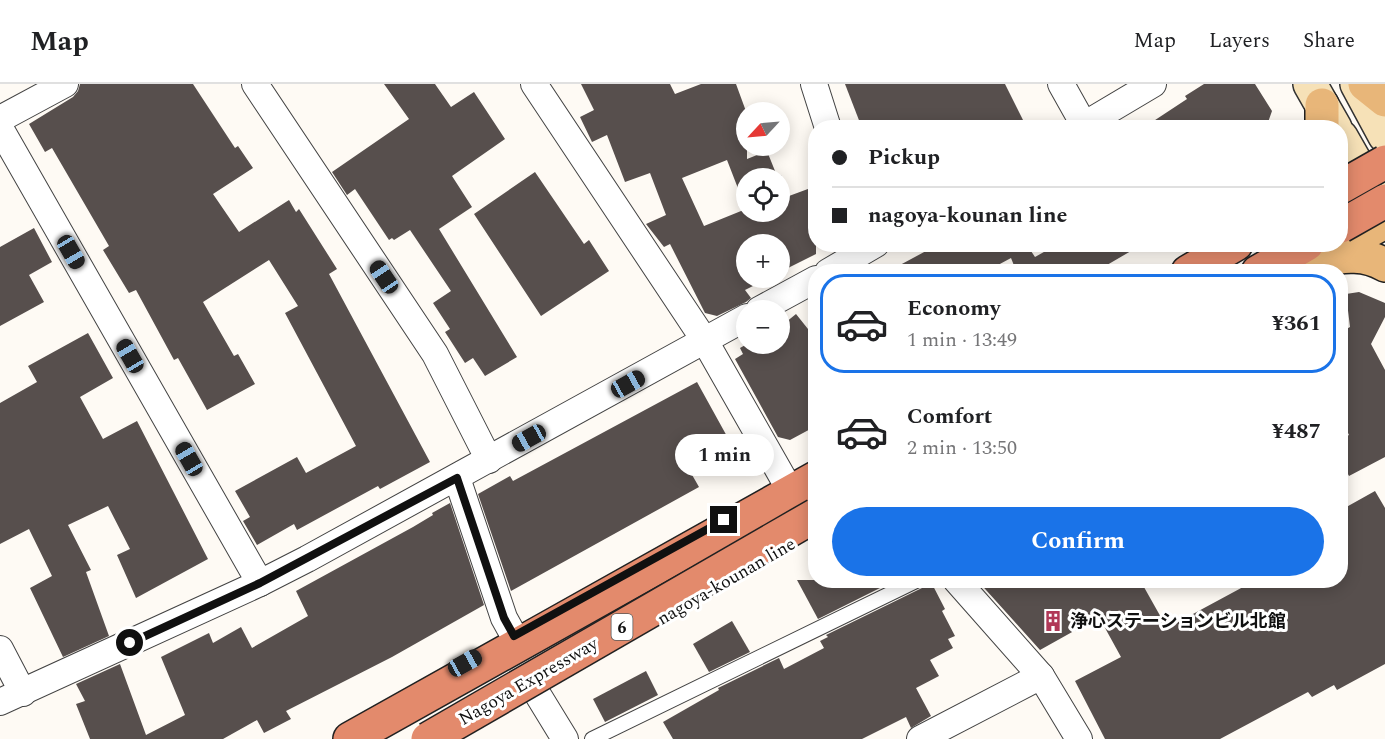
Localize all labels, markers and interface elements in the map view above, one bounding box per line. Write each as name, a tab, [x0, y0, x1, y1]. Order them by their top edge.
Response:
text: Map	[30, 20, 89, 63]
text: Map	[1134, 25, 1176, 57]
text: Layers	[1209, 25, 1270, 57]
text: Share	[1303, 25, 1355, 57]
north arrow	[736, 102, 790, 156]
map controls	[736, 102, 790, 354]
text: Pickup	[868, 141, 940, 174]
button: locate	[736, 168, 790, 222]
text: nagoya-kounan line	[868, 199, 1067, 232]
car	[54, 232, 88, 272]
button: +	[736, 234, 790, 288]
car	[366, 257, 402, 297]
text: Economy	[907, 292, 1000, 325]
icon: car	[835, 297, 889, 351]
button: −	[736, 300, 790, 354]
text: ¥361	[1272, 307, 1321, 340]
text: 1 min · 13:49	[907, 325, 1017, 355]
car	[113, 336, 147, 376]
car	[608, 367, 648, 401]
text: Comfort	[907, 400, 992, 433]
icon: car	[835, 405, 889, 459]
text: ¥487	[1272, 415, 1321, 448]
car	[509, 421, 549, 455]
callout: 1 min	[674, 433, 774, 475]
text: 2 min · 13:50	[907, 433, 1017, 463]
car	[172, 439, 206, 479]
text: 1 min	[698, 440, 751, 470]
route end	[710, 506, 737, 533]
button: Confirm	[832, 507, 1324, 576]
street label: nagoya-kounan line	[652, 531, 801, 632]
place label: 浄心ステーションビル北館	[1070, 608, 1286, 635]
building icon: 浄心ステーションビル北館	[1041, 609, 1065, 633]
road number: 6	[612, 614, 632, 640]
route start	[116, 629, 143, 656]
street label: Nagoya Expressway	[453, 630, 604, 732]
car	[445, 646, 485, 680]

